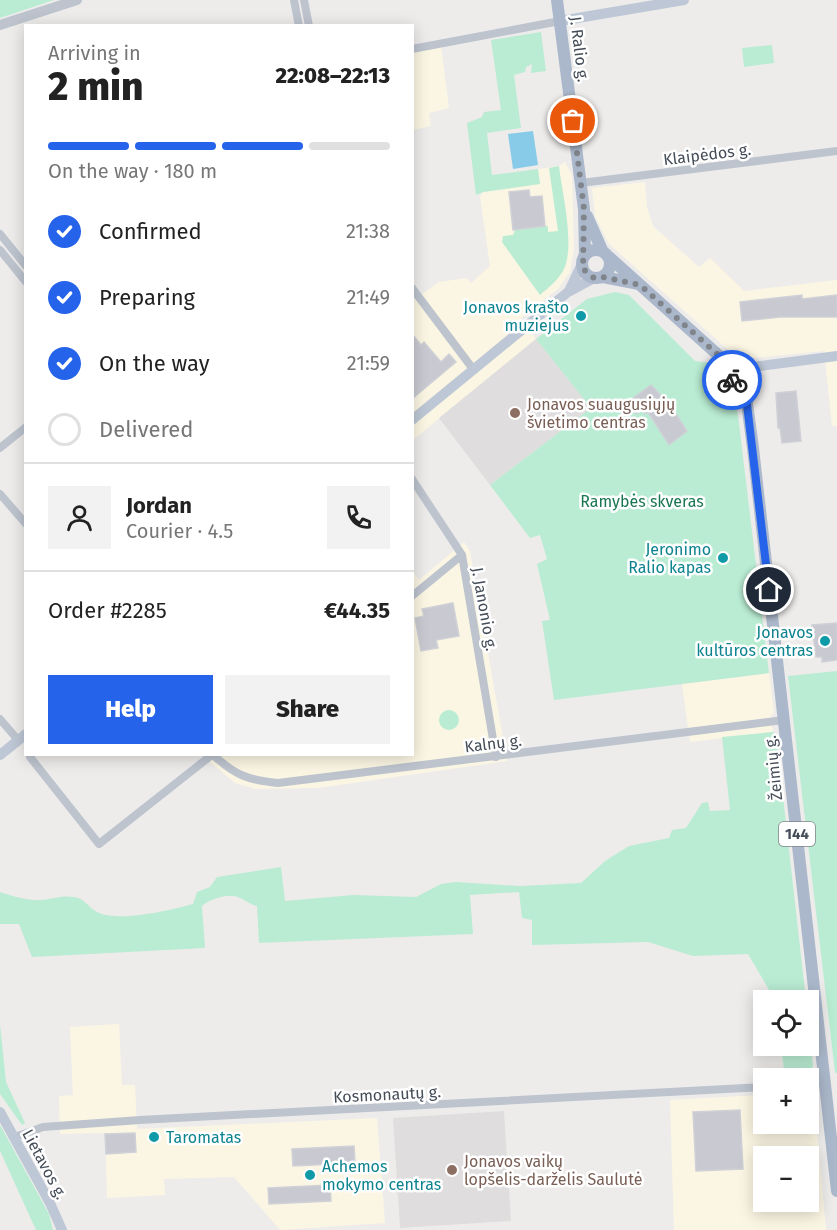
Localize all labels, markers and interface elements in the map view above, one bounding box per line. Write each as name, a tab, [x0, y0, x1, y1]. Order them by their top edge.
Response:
street label: J. Ralio g.	[566, 15, 593, 83]
text: Arriving in	[48, 41, 141, 65]
text: 22:08–22:13	[276, 62, 390, 89]
text: 2 min	[48, 64, 144, 110]
pin	[547, 95, 598, 146]
icon: bag	[556, 104, 589, 137]
street label: Klaipėdos g.	[662, 140, 752, 169]
text: On the way · 180 m	[48, 159, 217, 183]
icon: check	[48, 215, 81, 248]
text: Confirmed	[99, 218, 202, 245]
text: 21:38	[346, 219, 390, 243]
icon: check	[48, 281, 81, 314]
text: Preparing	[99, 284, 195, 311]
text: 21:49	[347, 285, 390, 309]
place label: Jonavos krašto muziejus	[463, 298, 569, 335]
marker: Jonavos krašto muziejus	[574, 309, 588, 323]
icon: check	[48, 347, 81, 380]
text: On the way	[99, 350, 210, 377]
courier	[702, 350, 762, 410]
text: 21:59	[347, 351, 390, 375]
icon: bike	[716, 364, 749, 397]
place label: Jonavos suaugusiųjų švietimo centras	[527, 395, 675, 432]
marker: Jonavos suaugusiųjų švietimo centras	[508, 406, 522, 420]
text: Delivered	[99, 416, 194, 443]
button: person	[48, 486, 111, 549]
button: phone	[327, 486, 390, 549]
text: Jordan	[126, 492, 192, 519]
park label: Ramybės skveras	[580, 492, 704, 511]
text: Courier · 4.5	[126, 519, 233, 543]
place label: Jeronimo Ralio kapas	[628, 540, 711, 577]
marker: Jeronimo Ralio kapas	[716, 551, 730, 565]
pin	[743, 564, 794, 615]
street label: J. Janonio g.	[468, 566, 501, 653]
icon: home	[752, 573, 785, 606]
text: Order #2285	[48, 597, 167, 624]
text: €44.35	[324, 597, 390, 624]
place label: Jonavos kultūros centras	[696, 623, 813, 660]
marker: Jonavos kultūros centras	[818, 634, 832, 648]
button: Help	[48, 675, 213, 744]
button: Share	[225, 675, 390, 744]
street label: Kalnų g.	[463, 731, 523, 756]
street label: Žeimių g.	[760, 734, 786, 801]
road number: 144	[779, 822, 815, 846]
map controls	[753, 990, 819, 1212]
button: locate	[753, 990, 819, 1056]
button: +	[753, 1068, 819, 1134]
street label: Kosmonautų g.	[333, 1082, 442, 1107]
street label: Lietavos g.	[18, 1126, 71, 1203]
place label: Taromatas	[166, 1128, 241, 1147]
marker: Taromatas	[147, 1130, 161, 1144]
button: −	[753, 1146, 819, 1212]
place label: Jonavos vaikų lopšelis-darželis Saulutė	[464, 1152, 642, 1189]
place label: Achemos mokymo centras	[322, 1157, 441, 1194]
marker: Jonavos vaikų lopšelis-darželis Saulutė	[445, 1163, 459, 1177]
marker: Achemos mokymo centras	[303, 1168, 317, 1182]

